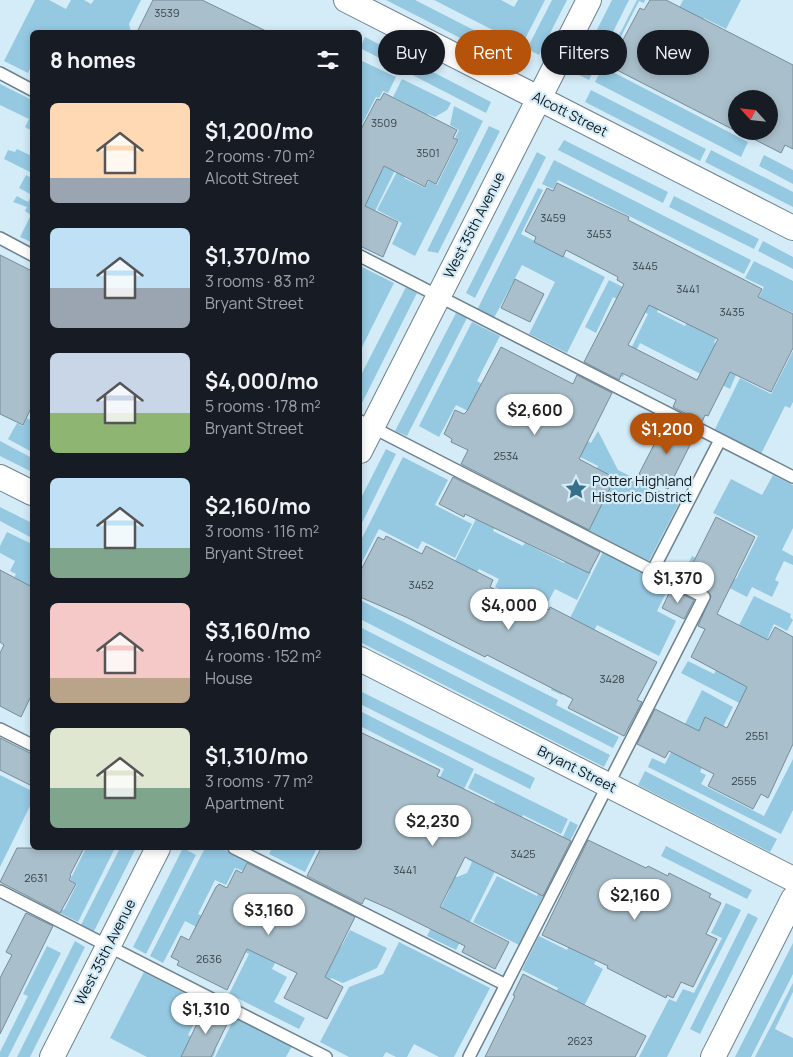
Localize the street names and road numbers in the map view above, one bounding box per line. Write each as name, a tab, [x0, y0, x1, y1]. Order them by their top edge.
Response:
street label: Alcott Street	[529, 86, 612, 141]
street label: West 35th Avenue	[439, 168, 509, 281]
street label: Bryant Street	[534, 741, 620, 797]
street label: West 35th Avenue	[70, 895, 140, 1008]

